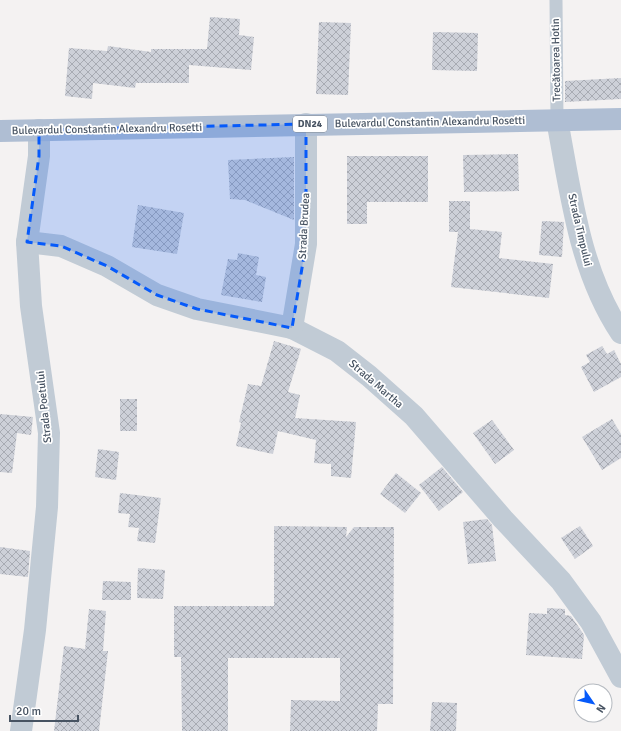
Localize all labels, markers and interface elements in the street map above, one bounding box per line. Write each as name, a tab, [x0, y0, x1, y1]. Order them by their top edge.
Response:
street label: Trecătoarea Hotin	[549, 18, 563, 102]
street label: Bulevardul Constantin Alexandru Rosetti	[335, 114, 525, 130]
road number: DN24	[293, 116, 327, 132]
street label: Bulevardul Constantin Alexandru Rosetti	[12, 121, 202, 137]
street label: Strada Brudea	[296, 192, 312, 260]
street label: Strada Timpului	[565, 192, 595, 268]
street label: Strada Martha	[346, 357, 406, 411]
street label: Strada Poetului	[34, 370, 54, 444]
north arrow	[573, 683, 613, 723]
scale bar	[10, 697, 78, 723]
text: N	[593, 702, 608, 715]
text: 20 m	[16, 704, 41, 719]

